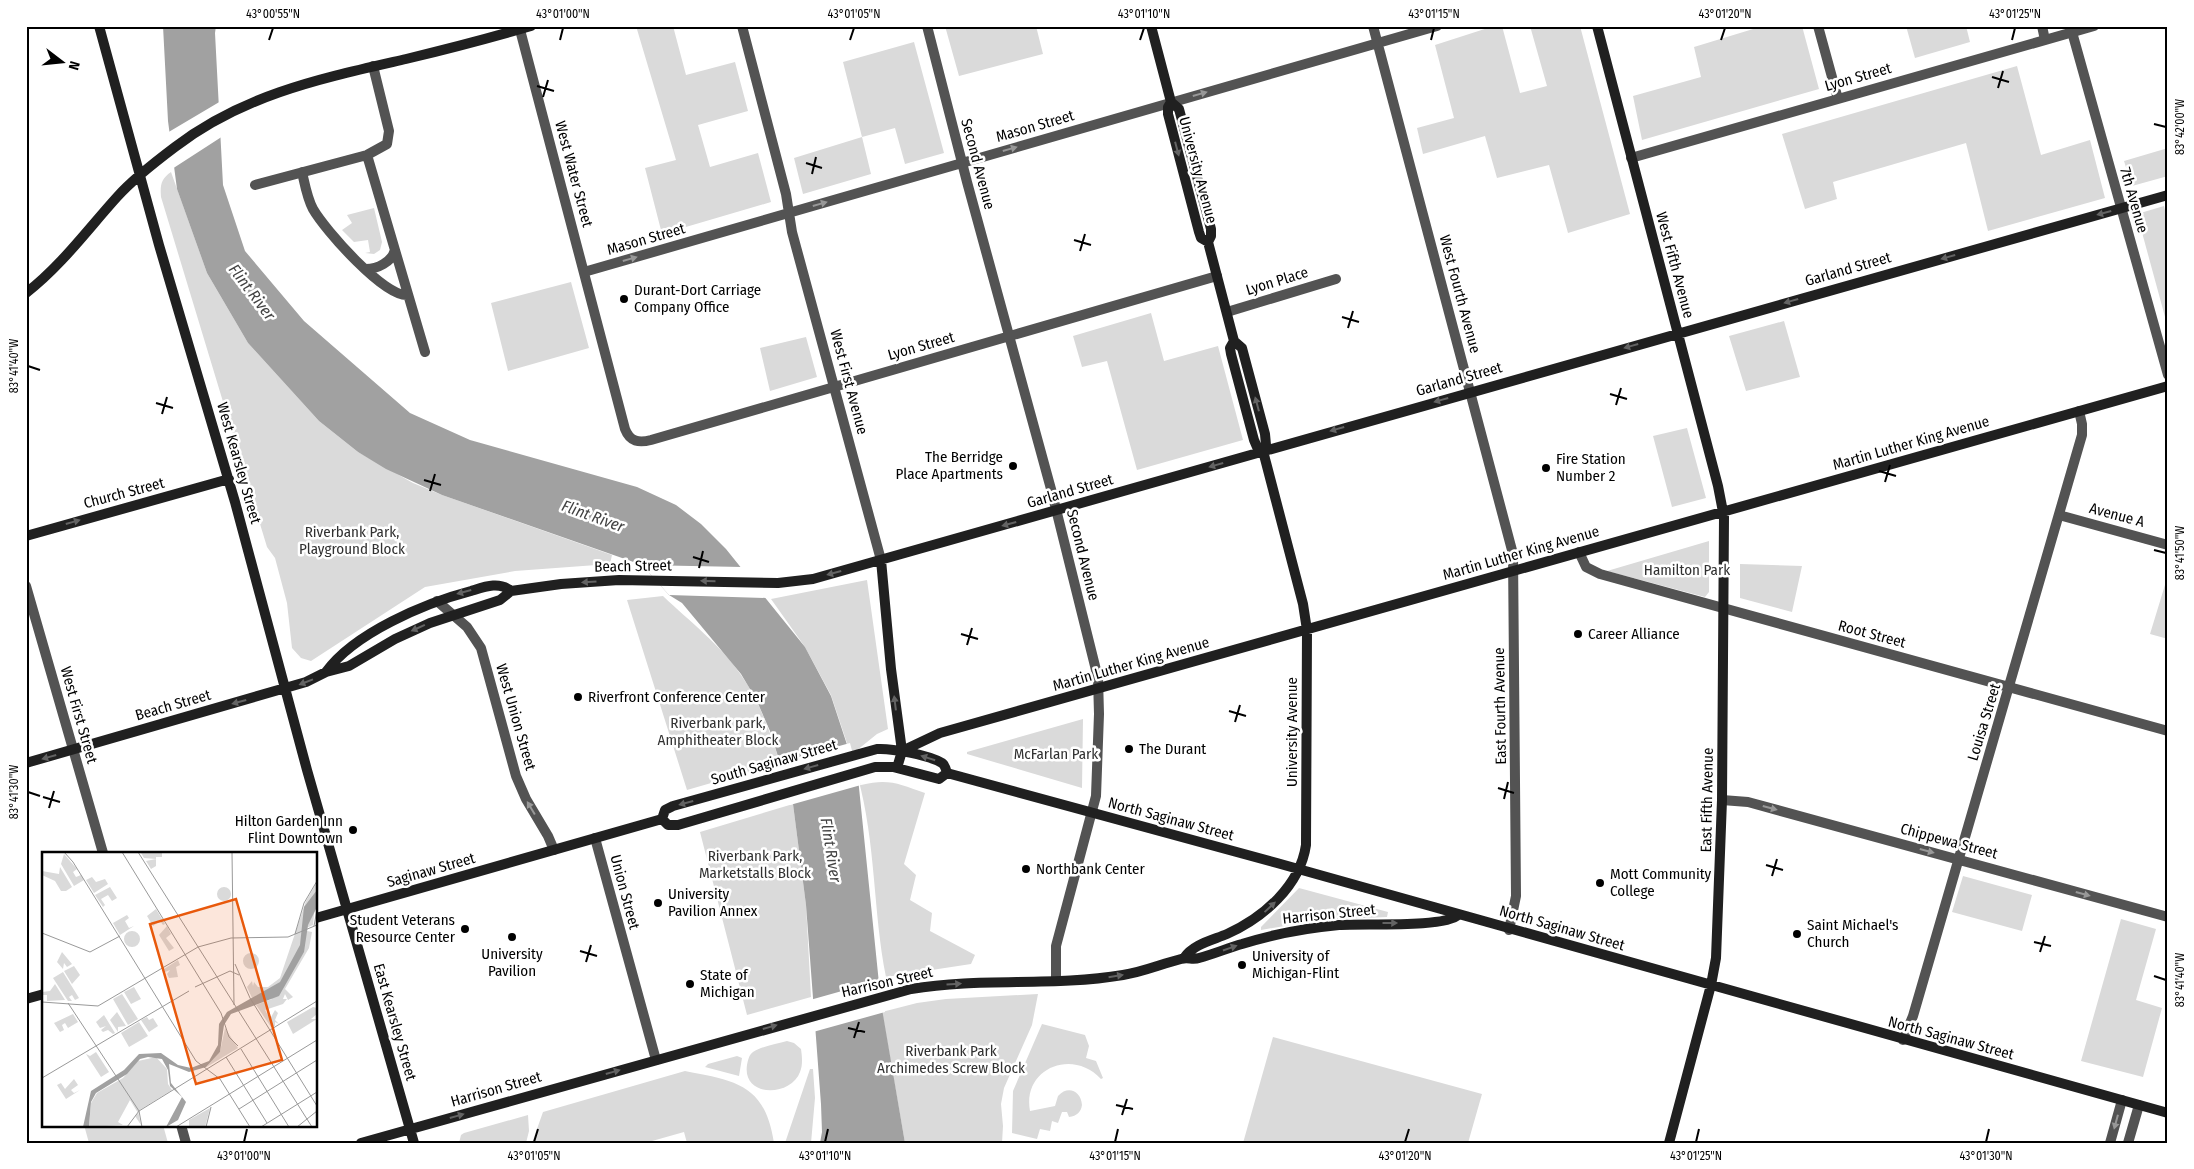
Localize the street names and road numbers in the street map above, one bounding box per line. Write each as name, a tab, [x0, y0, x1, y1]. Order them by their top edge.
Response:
street label: Lyon Street	[1823, 59, 1893, 95]
street label: Mason Street	[994, 106, 1076, 146]
street label: University Avenue	[1175, 115, 1221, 225]
street label: Second Avenue	[957, 117, 999, 211]
street label: West Water Street	[551, 119, 597, 229]
street label: 7th Avenue	[2116, 165, 2152, 235]
street label: West Fifth Avenue	[1652, 210, 1698, 320]
street label: Mason Street	[605, 219, 687, 259]
street label: West Fourth Avenue	[1436, 233, 1484, 355]
street label: Garland Street	[1803, 248, 1893, 290]
street label: Lyon Place	[1244, 263, 1310, 299]
street label: West First Avenue	[826, 327, 872, 437]
street label: Lyon Street	[886, 328, 956, 364]
street label: Garland Street	[1414, 358, 1504, 400]
street label: West Kearsley Street	[213, 400, 265, 526]
street label: Martin Luther King Avenue	[1831, 412, 1991, 474]
street label: Garland Street	[1025, 470, 1115, 512]
street label: Church Street	[82, 474, 166, 512]
street label: Avenue A	[2087, 499, 2147, 531]
street label: Second Avenue	[1063, 507, 1103, 603]
street label: Martin Luther King Avenue	[1441, 522, 1601, 584]
street label: Beach Street	[594, 556, 672, 576]
street label: Root Street	[1836, 616, 1908, 652]
street label: Martin Luther King Avenue	[1051, 633, 1211, 695]
street label: East Fourth Avenue	[1490, 647, 1510, 765]
street label: West Union Street	[492, 662, 540, 772]
street label: West First Street	[57, 664, 101, 766]
street label: University Avenue	[1283, 677, 1301, 787]
street label: Louisa Street	[1964, 681, 2004, 763]
street label: Beach Street	[133, 686, 213, 724]
street label: South Saginaw Street	[709, 735, 839, 789]
street label: East Fifth Avenue	[1697, 747, 1717, 853]
street label: North Saginaw Street	[1106, 794, 1236, 844]
street label: Chippewa Street	[1898, 819, 2000, 863]
street label: Saginaw Street	[385, 849, 477, 891]
street label: Union Street	[606, 853, 644, 931]
street label: Harrison Street	[1282, 900, 1376, 928]
street label: North Saginaw Street	[1497, 902, 1627, 955]
street label: East Kearsley Street	[370, 961, 420, 1083]
street label: Harrison Street	[840, 963, 935, 1001]
street label: North Saginaw Street	[1886, 1013, 2016, 1063]
street label: Harrison Street	[449, 1067, 543, 1111]

